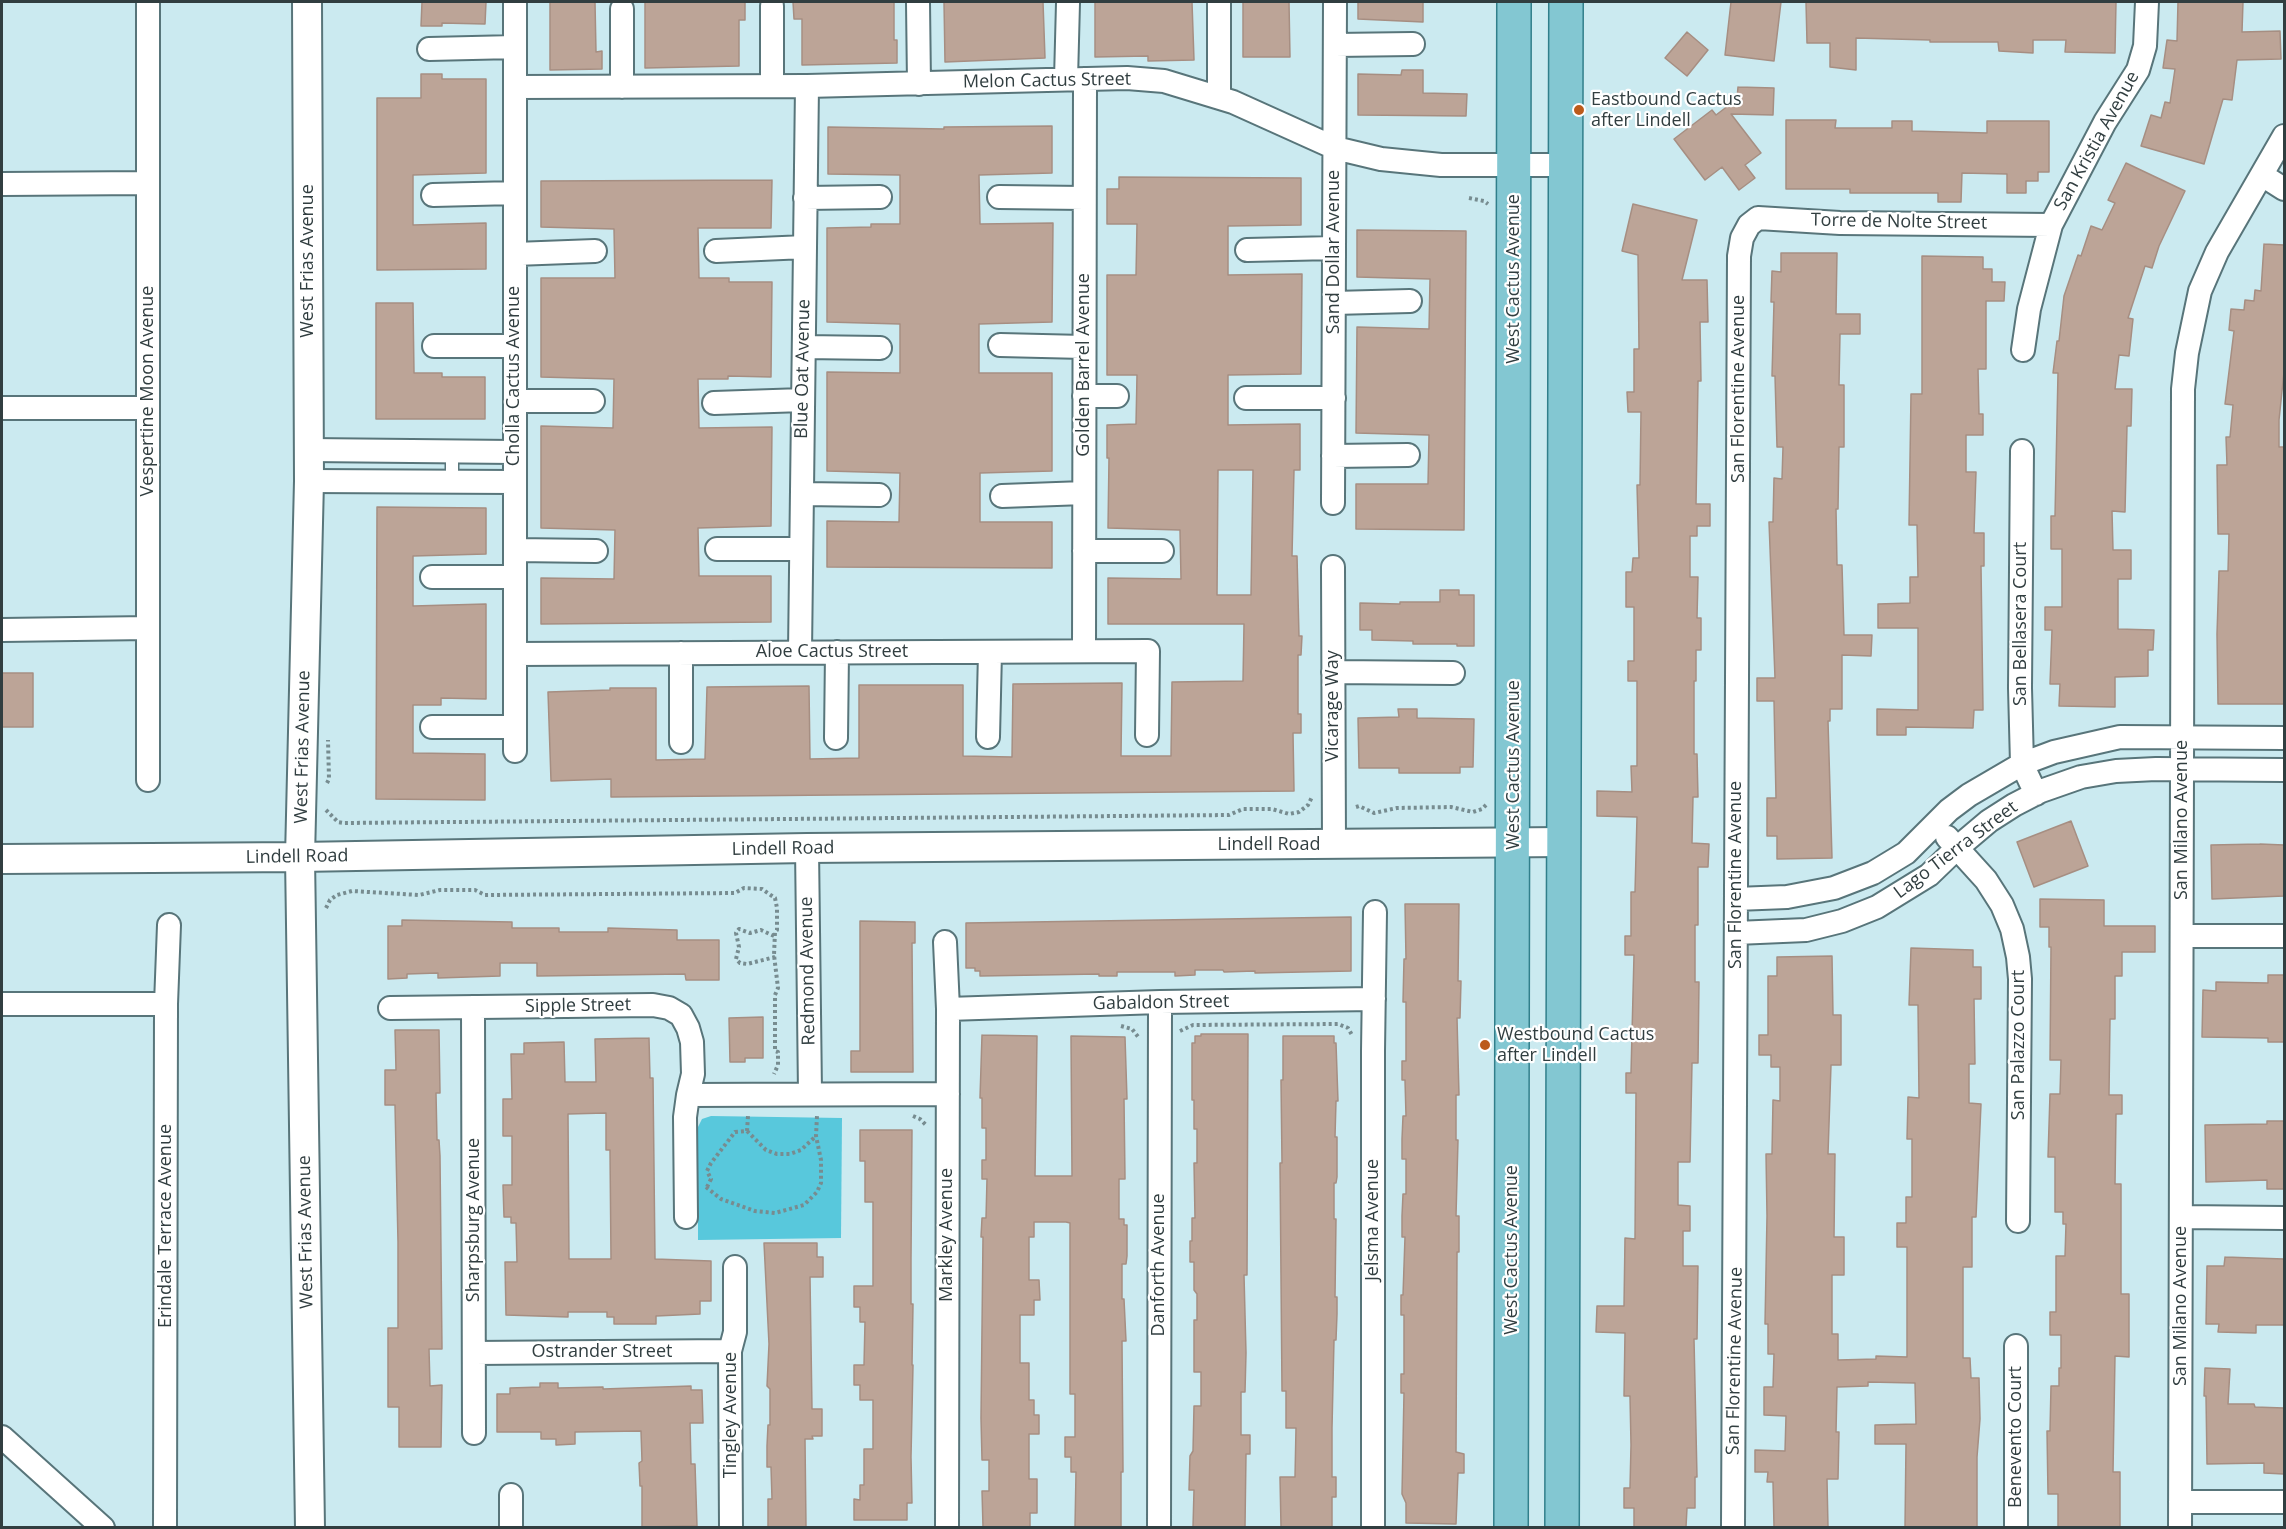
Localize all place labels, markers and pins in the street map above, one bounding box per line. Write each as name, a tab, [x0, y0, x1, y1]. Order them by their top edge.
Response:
place label: Eastbound Cactus after Lindell	[1591, 89, 1742, 132]
marker: Eastbound Cactus after Lindell	[1572, 103, 1586, 117]
place label: Westbound Cactus after Lindell	[1497, 1024, 1654, 1066]
marker: Westbound Cactus after Lindell	[1478, 1038, 1492, 1052]

